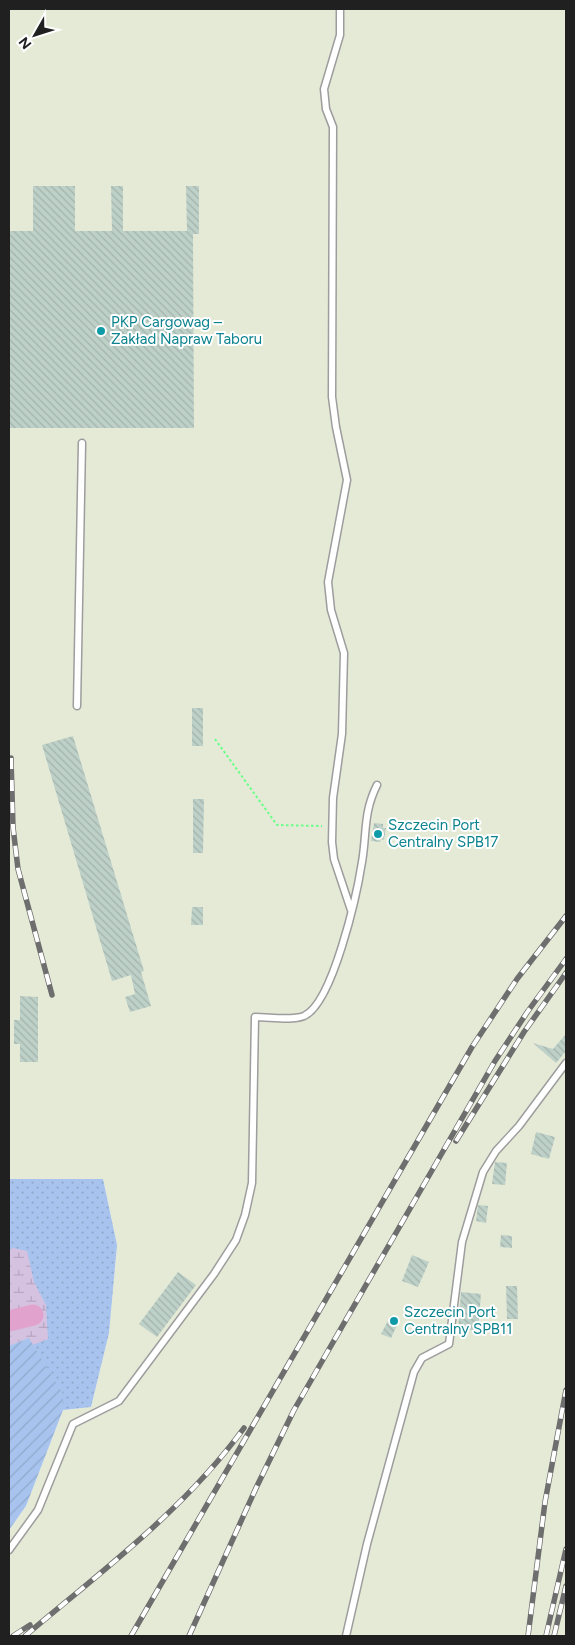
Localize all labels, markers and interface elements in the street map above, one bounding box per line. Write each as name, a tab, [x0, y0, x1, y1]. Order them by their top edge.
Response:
north arrow	[10, 10, 60, 60]
text: N	[15, 33, 35, 52]
place label: PKP Cargowag – Zakład Napraw Taboru	[111, 313, 262, 348]
marker: PKP Cargowag – Zakład Napraw Taboru	[95, 325, 107, 337]
place label: Szczecin Port Centralny SPB17	[388, 816, 498, 851]
marker: Szczecin Port Centralny SPB17	[372, 828, 384, 840]
place label: Szczecin Port Centralny SPB11	[404, 1303, 512, 1338]
marker: Szczecin Port Centralny SPB11	[388, 1315, 400, 1327]

